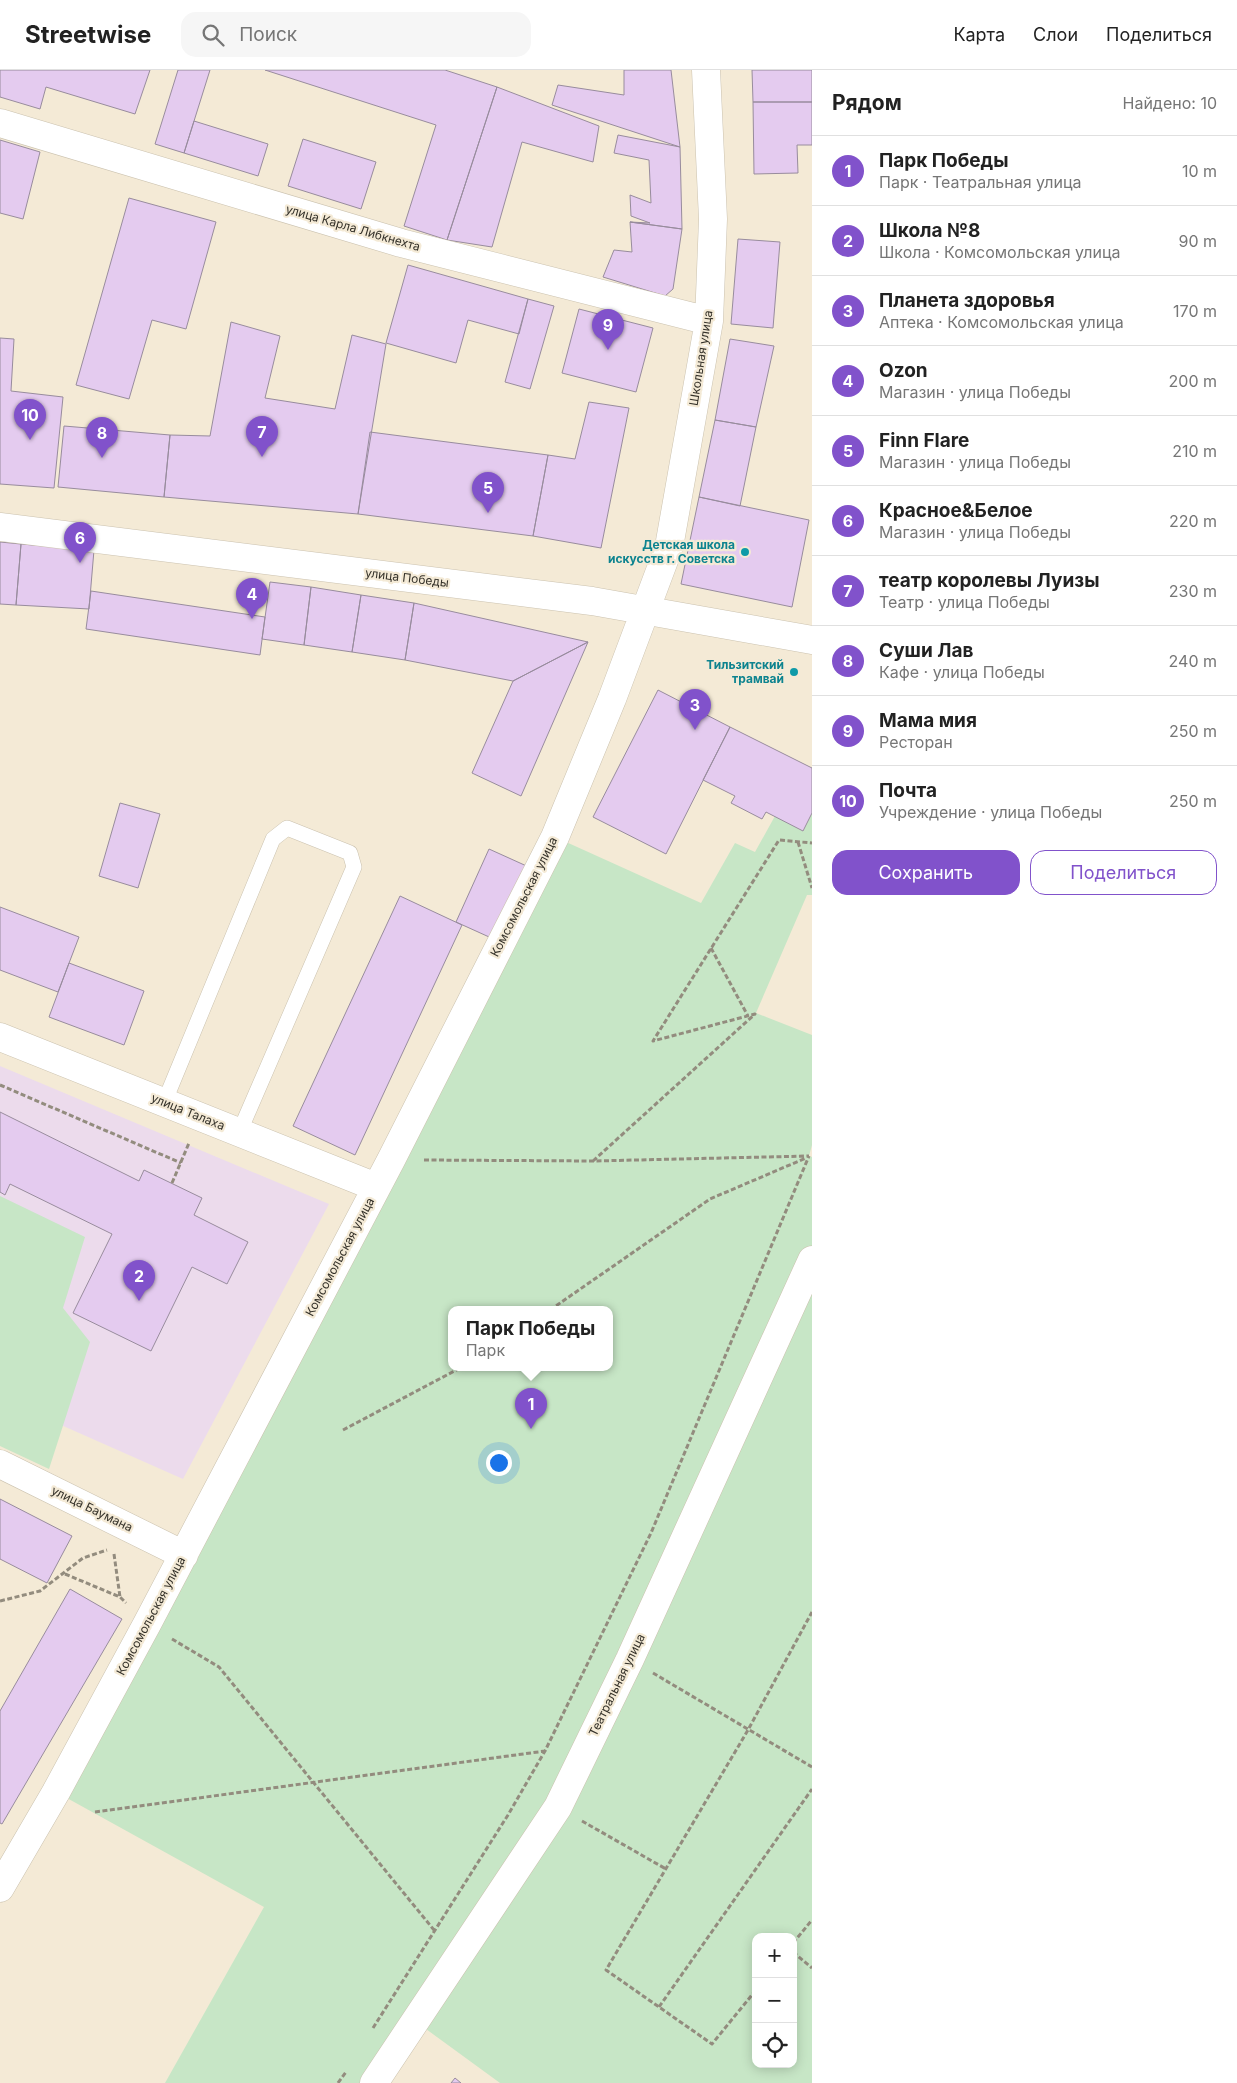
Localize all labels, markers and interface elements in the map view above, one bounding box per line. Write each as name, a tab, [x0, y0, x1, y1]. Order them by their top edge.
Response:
search box	[181, 12, 531, 57]
text: Streetwise	[25, 20, 151, 49]
icon: search	[199, 21, 227, 49]
text: Поиск	[239, 23, 297, 46]
text: Карта	[953, 24, 1005, 45]
text: Слои	[1033, 24, 1078, 45]
text: Поделиться	[1106, 24, 1212, 45]
text: Рядом	[832, 90, 902, 115]
text: Найдено: 10	[1123, 93, 1217, 113]
text: Парк Победы	[879, 149, 1009, 172]
text: 1	[845, 161, 851, 181]
text: 10 m	[1182, 161, 1217, 181]
text: Парк · Театральная улица	[879, 172, 1082, 192]
street label: улица Карла Либкнехта	[284, 201, 422, 254]
text: Школа №8	[879, 219, 980, 242]
text: 2	[843, 231, 853, 251]
text: 90 m	[1178, 231, 1217, 251]
text: Школа · Комсомольская улица	[879, 242, 1120, 262]
text: Планета здоровья	[879, 289, 1055, 312]
text: 3	[843, 301, 853, 321]
text: 170 m	[1173, 301, 1217, 321]
pin: 9	[592, 309, 624, 350]
street label: Школьная улица	[686, 309, 715, 407]
text: Аптека · Комсомольская улица	[879, 312, 1124, 332]
text: Ozon	[879, 359, 928, 382]
text: 4	[843, 371, 853, 391]
text: 200 m	[1169, 371, 1217, 391]
text: Магазин · улица Победы	[879, 382, 1071, 402]
pin: 10	[14, 399, 46, 440]
pin: 7	[246, 416, 278, 457]
pin: 8	[86, 417, 118, 458]
text: Finn Flare	[879, 429, 969, 452]
text: 5	[843, 441, 853, 461]
text: 210 m	[1172, 441, 1217, 461]
text: Магазин · улица Победы	[879, 452, 1071, 472]
pin: 5	[472, 472, 504, 513]
text: Красное&Белое	[879, 499, 1033, 522]
text: 6	[843, 511, 853, 531]
text: 220 m	[1169, 511, 1217, 531]
pin: 6	[64, 522, 96, 563]
text: Магазин · улица Победы	[879, 522, 1071, 542]
place label: Детская школа искусств г. Советска	[608, 537, 735, 566]
marker: Детская школа искусств г. Советска	[739, 546, 751, 558]
street label: улица Победы	[364, 565, 450, 590]
text: театр королевы Луизы	[879, 569, 1099, 592]
pin: 4	[236, 578, 268, 619]
text: 7	[843, 581, 853, 601]
text: 230 m	[1169, 581, 1217, 601]
text: Театр · улица Победы	[879, 592, 1050, 612]
text: Суши Лав	[879, 639, 974, 662]
text: 8	[843, 651, 853, 671]
text: 240 m	[1169, 651, 1217, 671]
place label: Тильзитский трамвай	[706, 657, 784, 686]
text: Кафе · улица Победы	[879, 662, 1045, 682]
marker: Тильзитский трамвай	[788, 666, 800, 678]
pin: 3	[679, 689, 711, 730]
text: Мама мия	[879, 709, 977, 732]
text: 9	[843, 721, 853, 741]
text: 250 m	[1169, 721, 1217, 741]
text: Ресторан	[879, 732, 953, 752]
text: Почта	[879, 779, 937, 802]
text: 10	[839, 791, 857, 811]
text: 250 m	[1169, 791, 1217, 811]
text: Учреждение · улица Победы	[879, 802, 1102, 822]
street label: Комсомольская улица	[487, 834, 560, 959]
button: Сохранить	[832, 850, 1020, 895]
button: Поделиться	[1030, 850, 1217, 895]
street label: улица Талаха	[149, 1090, 227, 1133]
street label: Комсомольская улица	[302, 1195, 377, 1319]
pin: 2	[123, 1260, 155, 1301]
popup	[448, 1306, 613, 1371]
text: Парк Победы	[466, 1317, 595, 1340]
text: Парк	[466, 1340, 505, 1360]
pin: 1	[515, 1388, 547, 1429]
your location	[486, 1450, 512, 1476]
street label: улица Баумана	[49, 1482, 135, 1535]
street label: Комсомольская улица	[113, 1554, 188, 1678]
street label: Театральная улица	[585, 1631, 648, 1738]
map controls	[752, 1933, 797, 2068]
button: +	[752, 1933, 797, 1978]
button: −	[752, 1978, 797, 2023]
button: locate	[752, 2023, 797, 2068]

